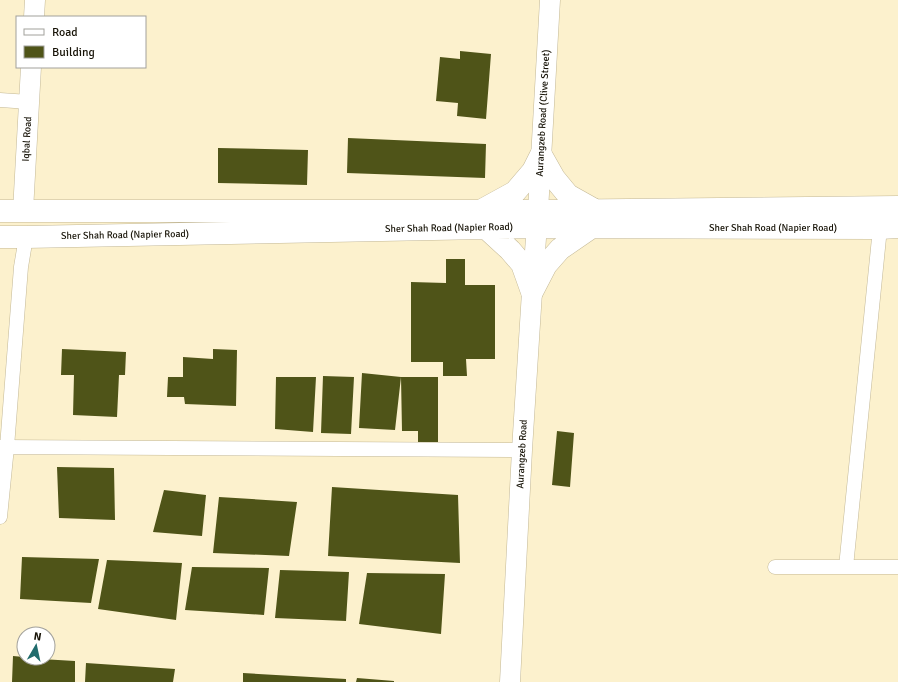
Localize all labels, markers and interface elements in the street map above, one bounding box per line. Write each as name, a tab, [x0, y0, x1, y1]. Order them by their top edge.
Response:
legend	[16, 16, 146, 68]
text: Road	[52, 25, 78, 40]
text: Building	[52, 45, 95, 60]
street label: Aurangzeb Road (Clive Street)	[534, 49, 552, 177]
street label: Iqbal Road	[20, 116, 34, 162]
street label: Sher Shah Road (Napier Road)	[385, 221, 513, 235]
street label: Sher Shah Road (Napier Road)	[709, 222, 837, 234]
street label: Sher Shah Road (Napier Road)	[61, 228, 189, 242]
street label: Aurangzeb Road	[514, 419, 530, 489]
north arrow	[16, 626, 56, 666]
text: N	[33, 630, 42, 644]

